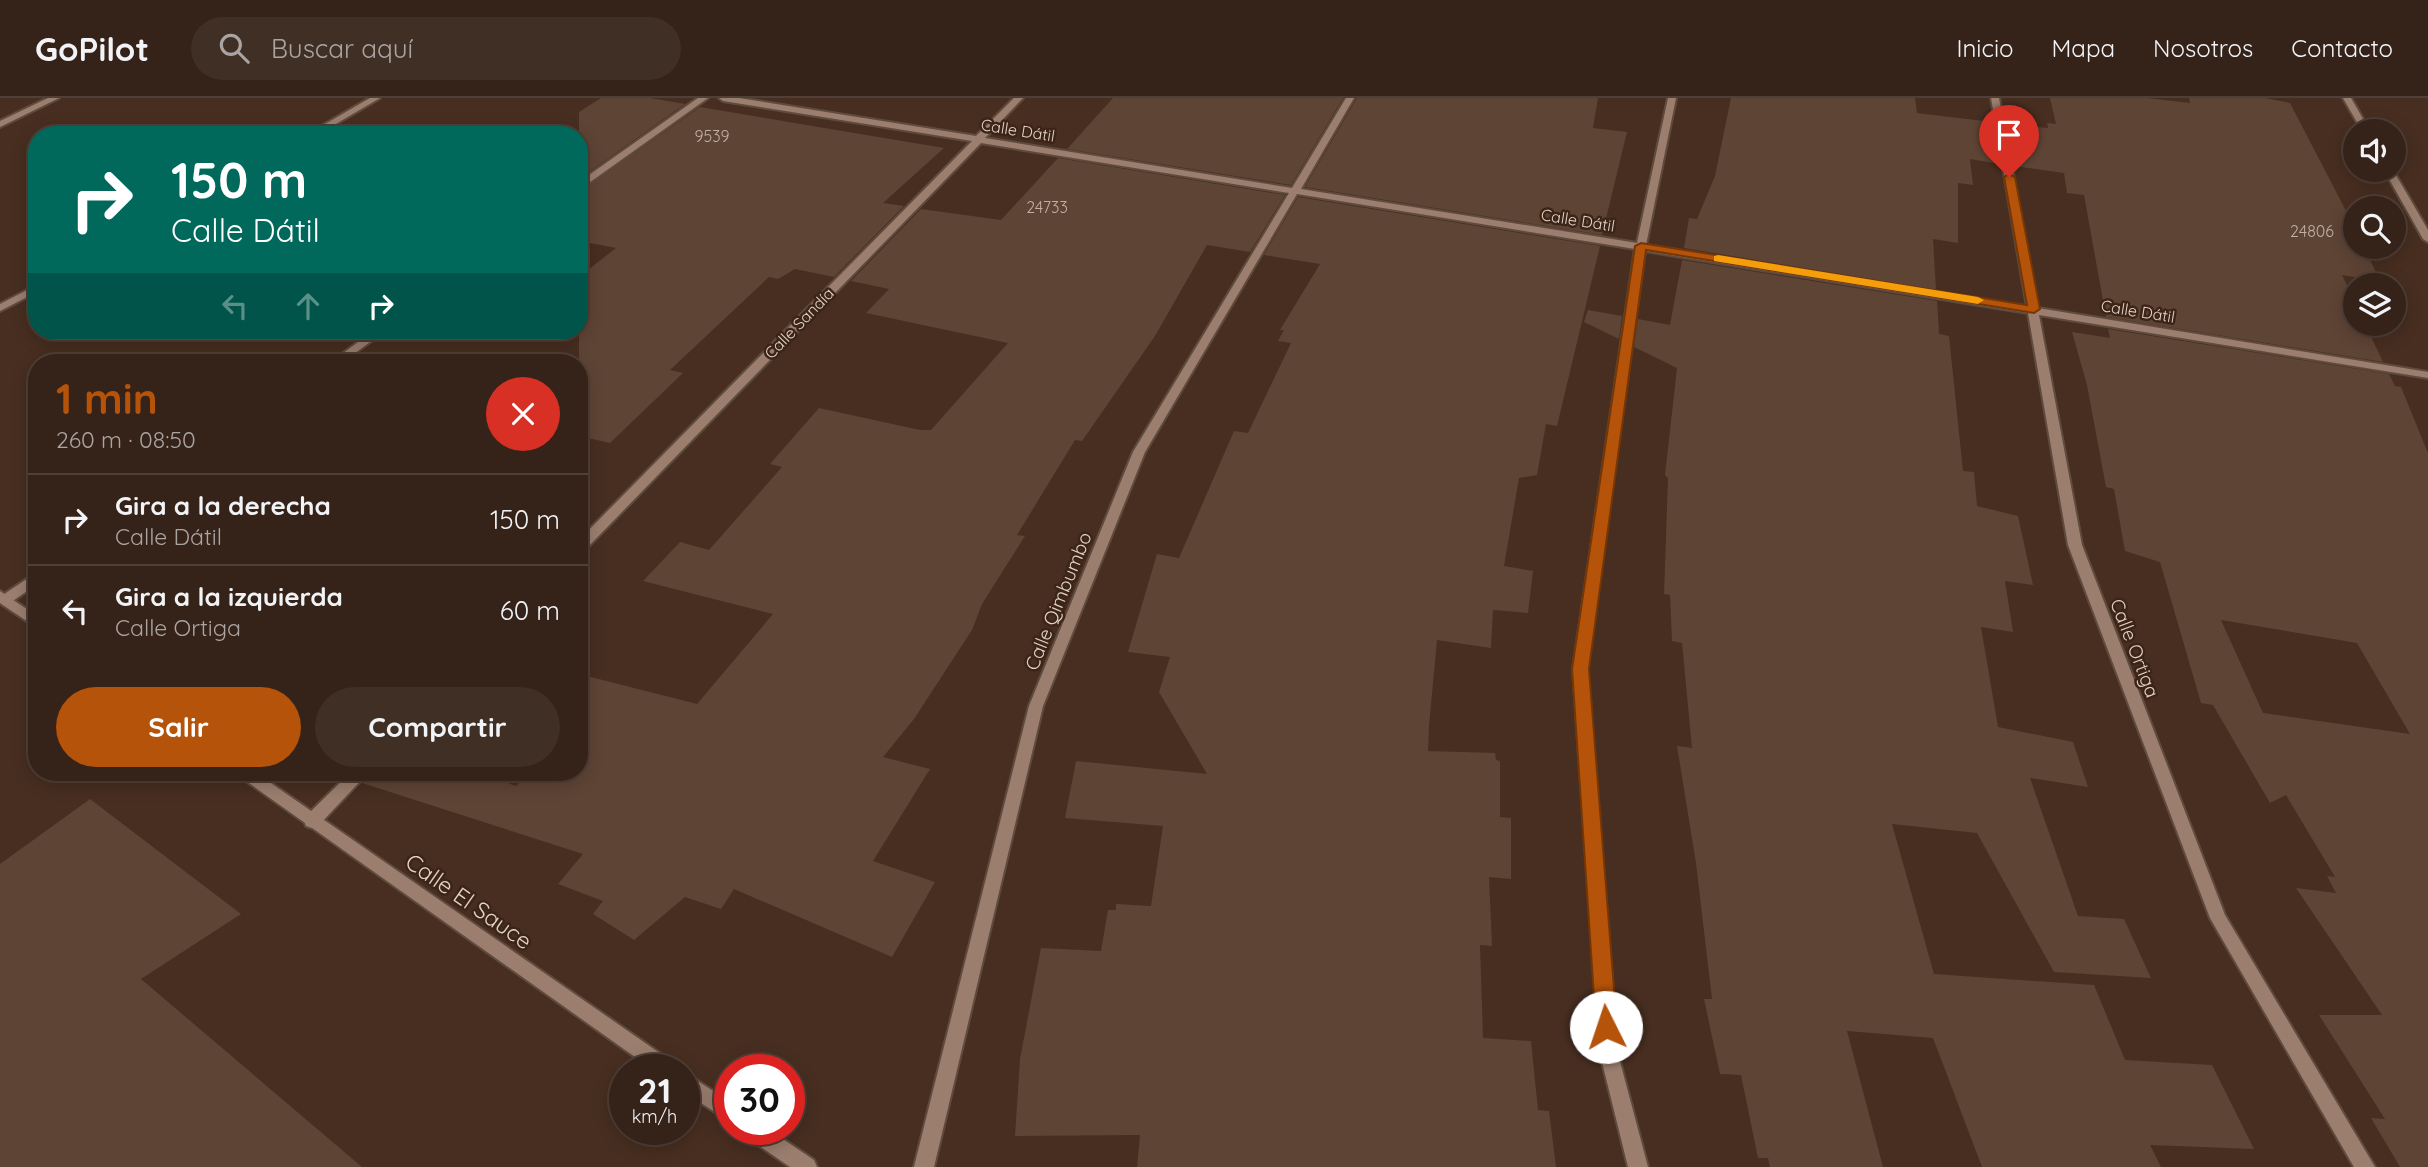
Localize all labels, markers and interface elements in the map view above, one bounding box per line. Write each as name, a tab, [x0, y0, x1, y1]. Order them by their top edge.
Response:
search box	[191, 17, 681, 80]
text: GoPilot	[35, 28, 149, 69]
icon: search	[215, 29, 253, 67]
text: Buscar aquí	[271, 32, 413, 65]
text: Inicio	[1956, 33, 2014, 63]
text: Mapa	[2052, 33, 2115, 63]
text: Nosotros	[2153, 33, 2253, 63]
text: Contacto	[2291, 33, 2393, 63]
pin	[1979, 105, 2039, 177]
street label: Calle Dátil	[980, 114, 1056, 146]
icon: arrive	[1990, 116, 2028, 154]
map controls	[2343, 119, 2406, 336]
button: sound	[2343, 119, 2406, 182]
house number: 9539	[695, 126, 730, 146]
text: 150 m	[171, 149, 307, 210]
icon: right	[56, 154, 147, 245]
button: search	[2343, 196, 2406, 259]
house number: 24733	[1026, 197, 1068, 217]
street label: Calle Dátil	[1540, 204, 1616, 236]
text: Calle Dátil	[171, 210, 320, 250]
house number: 24806	[2290, 221, 2334, 241]
button: layers	[2343, 273, 2406, 336]
street label: Calle Sandía	[760, 283, 838, 363]
icon: left	[216, 287, 254, 325]
icon: ahead	[289, 287, 327, 325]
icon: right	[362, 287, 400, 325]
street label: Calle Dátil	[2100, 295, 2176, 327]
text: 1 min	[56, 372, 158, 425]
button: close	[486, 377, 560, 451]
text: 260 m · 08:50	[56, 425, 196, 454]
text: Gira a la derecha	[115, 489, 331, 522]
icon: right	[56, 501, 94, 539]
text: 150 m	[490, 503, 560, 536]
text: Calle Dátil	[115, 522, 222, 551]
street label: Calle Qimbumbo	[1019, 528, 1097, 674]
text: Gira a la izquierda	[115, 580, 343, 613]
icon: left	[56, 592, 94, 630]
text: 60 m	[500, 594, 560, 627]
street label: Calle Ortiga	[2105, 595, 2165, 701]
text: Calle Ortiga	[115, 613, 241, 642]
button: Salir	[56, 687, 301, 767]
button: Compartir	[315, 687, 560, 767]
street label: Calle El Sauce	[400, 847, 538, 955]
position arrow	[1569, 990, 1643, 1064]
speed limit sign: 30	[714, 1054, 805, 1145]
text: 21	[638, 1068, 671, 1112]
text: km/h	[632, 1105, 677, 1128]

